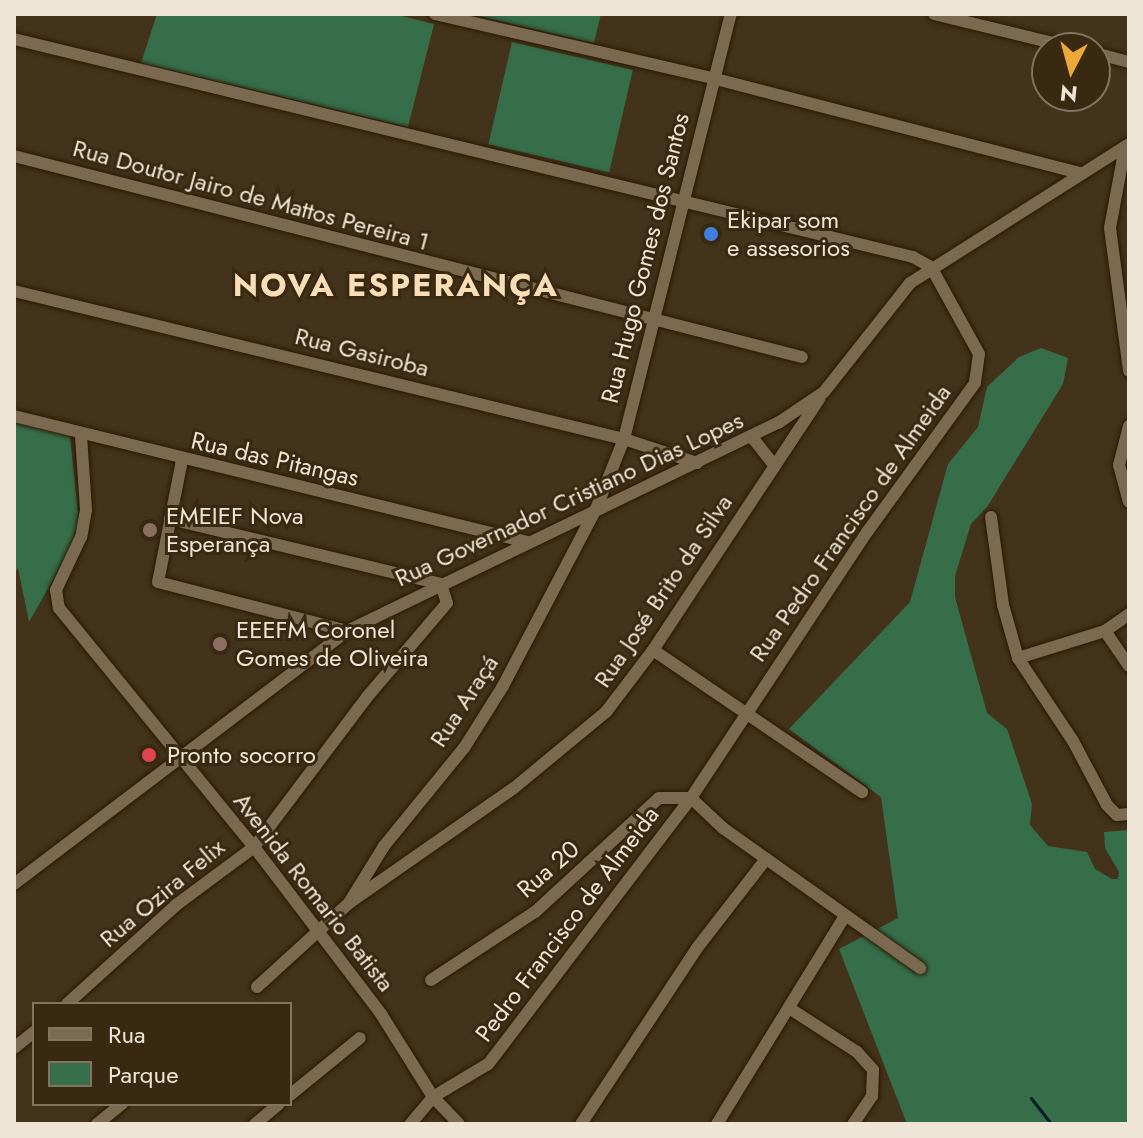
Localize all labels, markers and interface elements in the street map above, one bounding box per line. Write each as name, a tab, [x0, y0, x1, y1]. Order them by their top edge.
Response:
north arrow	[1031, 32, 1111, 112]
text: N	[1058, 77, 1079, 111]
street label: Rua Hugo Gomes dos Santos	[595, 110, 695, 406]
street label: Rua Doutor Jairo de Mattos Pereira 1	[70, 134, 432, 256]
place label: Ekipar som e assesorios	[727, 206, 850, 262]
marker: Ekipar som e assesorios	[702, 225, 720, 243]
district label: NOVA ESPERANÇA	[233, 266, 559, 304]
street label: Rua Gasiroba	[292, 321, 432, 383]
street label: Rua Pedro Francisco de Almeida	[743, 379, 957, 667]
street label: Rua Governador Cristiano Dias Lopes	[390, 405, 748, 593]
street label: Rua das Pitangas	[188, 426, 362, 492]
street label: Rua José Brito da Silva	[588, 489, 738, 693]
place label: EMEIEF Nova Esperança	[166, 502, 304, 558]
marker: EMEIEF Nova Esperança	[141, 521, 159, 539]
place label: EEEFM Coronel Gomes de Oliveira	[236, 616, 428, 672]
marker: EEEFM Coronel Gomes de Oliveira	[211, 635, 229, 653]
street label: Rua Araçá	[424, 650, 504, 752]
place label: Pronto socorro	[167, 741, 316, 769]
marker: Pronto socorro	[138, 744, 160, 766]
street label: Avenida Romario Batista	[228, 787, 400, 997]
street label: Pedro Francisco de Almeida	[469, 801, 665, 1047]
street label: Rua Ozira Felix	[94, 833, 230, 953]
street label: Rua 20	[511, 834, 585, 904]
legend	[32, 1002, 292, 1106]
text: Rua	[108, 1017, 146, 1052]
text: Parque	[108, 1057, 179, 1092]

